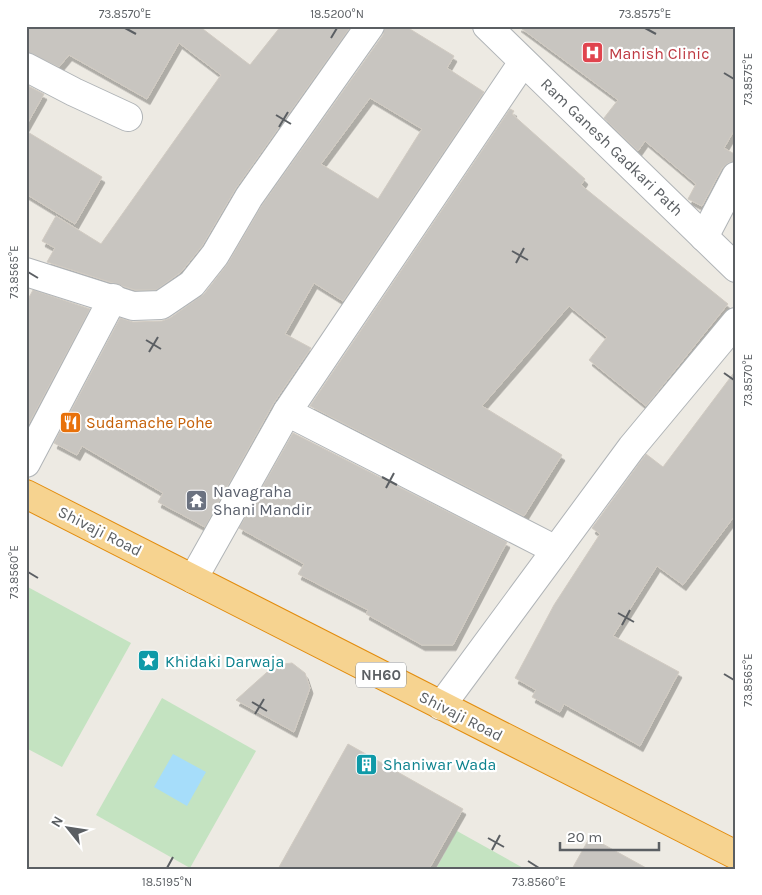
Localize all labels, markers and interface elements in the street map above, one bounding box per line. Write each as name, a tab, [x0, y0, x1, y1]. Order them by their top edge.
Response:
text: 73.8570°E	[99, 7, 151, 21]
text: 18.5200°N	[310, 7, 364, 21]
text: 73.8575°E	[619, 7, 671, 21]
hospital icon: Manish Clinic	[581, 41, 605, 65]
place label: Manish Clinic	[609, 44, 709, 63]
text: 73.8575°E	[741, 53, 755, 105]
street label: Ram Ganesh Gadkari Path	[537, 74, 687, 220]
text: 73.8565°E	[7, 245, 21, 299]
text: 73.8570°E	[741, 354, 755, 406]
restaurant icon: Sudamache Pohe	[58, 410, 82, 434]
place label: Sudamache Pohe	[86, 413, 213, 432]
place label: Navagraha Shani Mandir	[213, 482, 312, 519]
temple icon: Navagraha Shani Mandir	[185, 488, 209, 512]
street label: Shivaji Road	[55, 502, 145, 560]
text: 73.8560°E	[7, 545, 21, 599]
place icon: Khidaki Darwaja	[137, 649, 161, 673]
place label: Khidaki Darwaja	[165, 652, 284, 671]
text: 73.8565°E	[741, 653, 755, 707]
road number: NH60	[356, 662, 406, 688]
street label: Shivaji Road	[416, 687, 506, 745]
building icon: Shaniwar Wada	[355, 752, 379, 776]
place label: Shaniwar Wada	[383, 755, 496, 774]
north arrow	[42, 802, 92, 852]
text: N	[47, 813, 67, 830]
scale bar	[560, 820, 658, 852]
text: 20 m	[567, 828, 602, 846]
text: 18.5195°N	[142, 875, 192, 889]
text: 73.8560°E	[512, 875, 566, 889]

